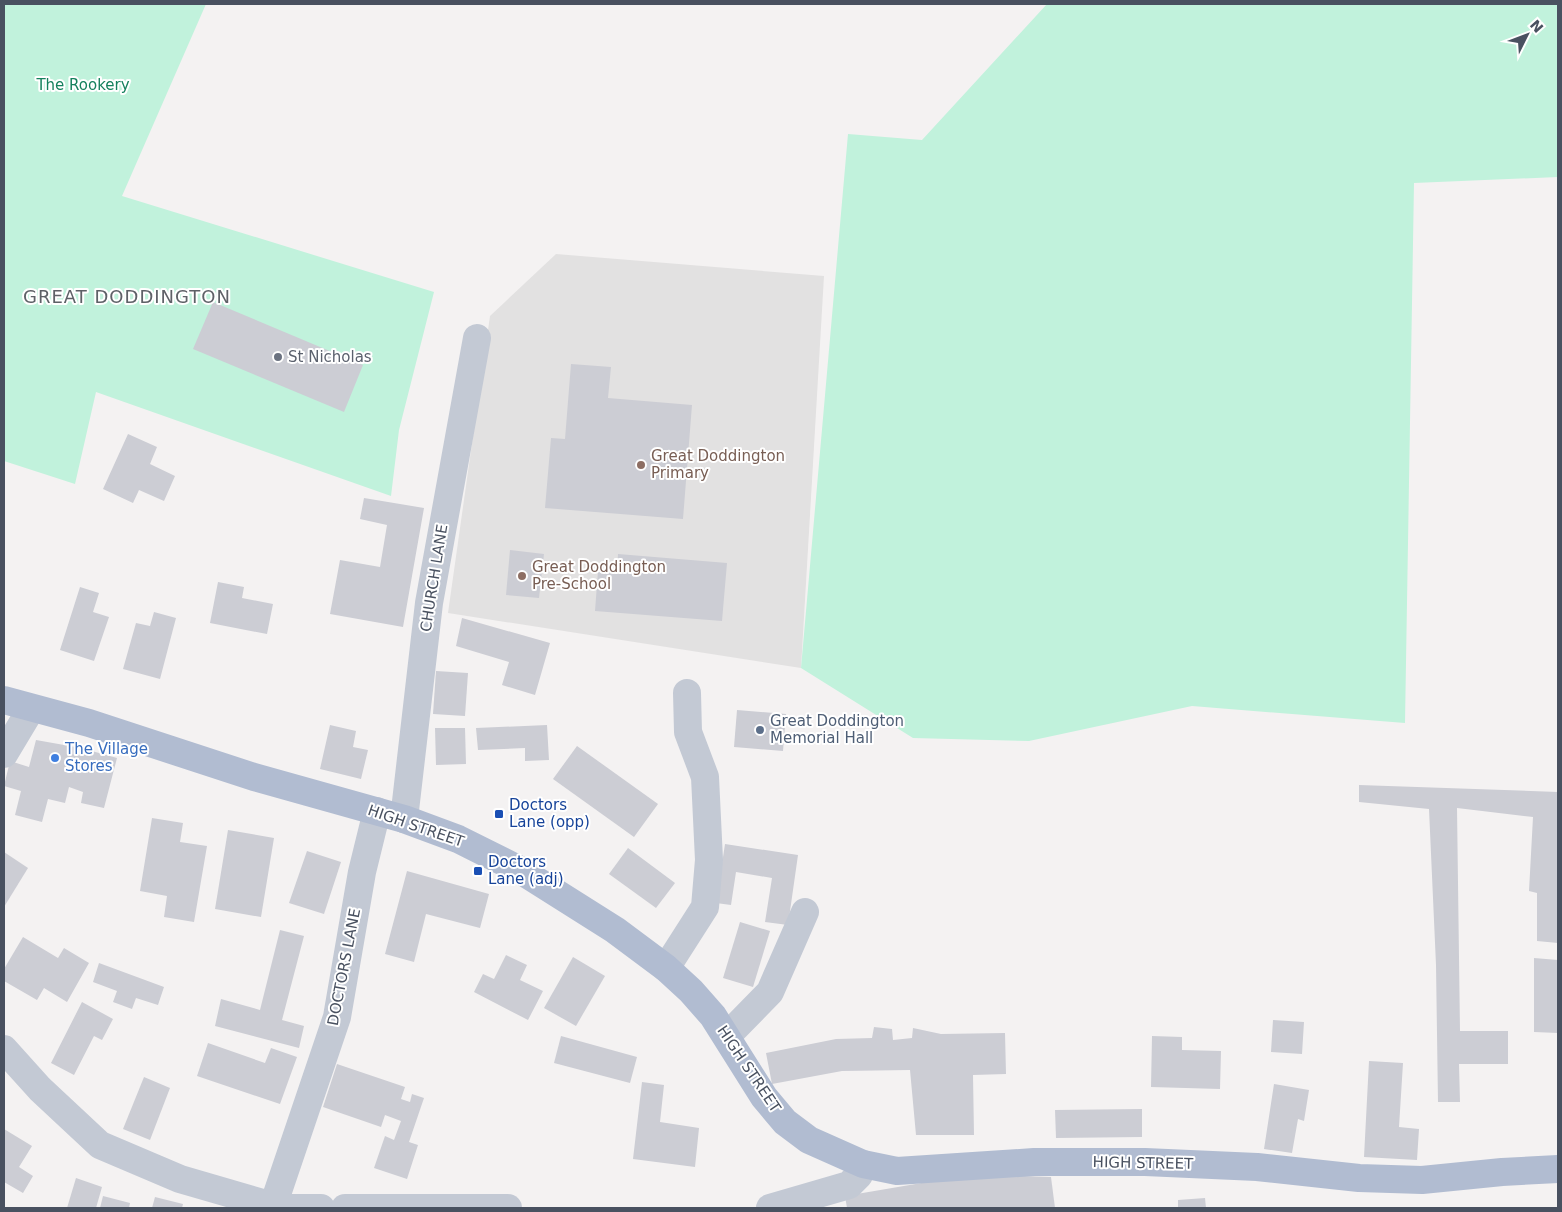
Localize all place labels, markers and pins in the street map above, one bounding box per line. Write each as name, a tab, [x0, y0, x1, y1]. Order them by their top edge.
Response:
place label: St Nicholas	[288, 348, 372, 366]
marker: St Nicholas	[272, 351, 284, 363]
place label: Great Doddington Primary	[651, 447, 785, 482]
marker: Great Doddington Primary	[635, 459, 647, 471]
place label: Great Doddington Pre-School	[532, 558, 666, 593]
marker: Great Doddington Pre-School	[516, 570, 528, 582]
place label: Great Doddington Memorial Hall	[770, 712, 904, 747]
marker: Great Doddington Memorial Hall	[754, 724, 766, 736]
place label: The Village Stores	[64, 740, 148, 775]
marker: The Village Stores	[49, 752, 61, 764]
place label: Doctors Lane (opp)	[509, 796, 590, 831]
marker: Doctors Lane (opp)	[493, 808, 505, 820]
place label: Doctors Lane (adj)	[488, 853, 564, 888]
marker: Doctors Lane (adj)	[472, 865, 484, 877]

